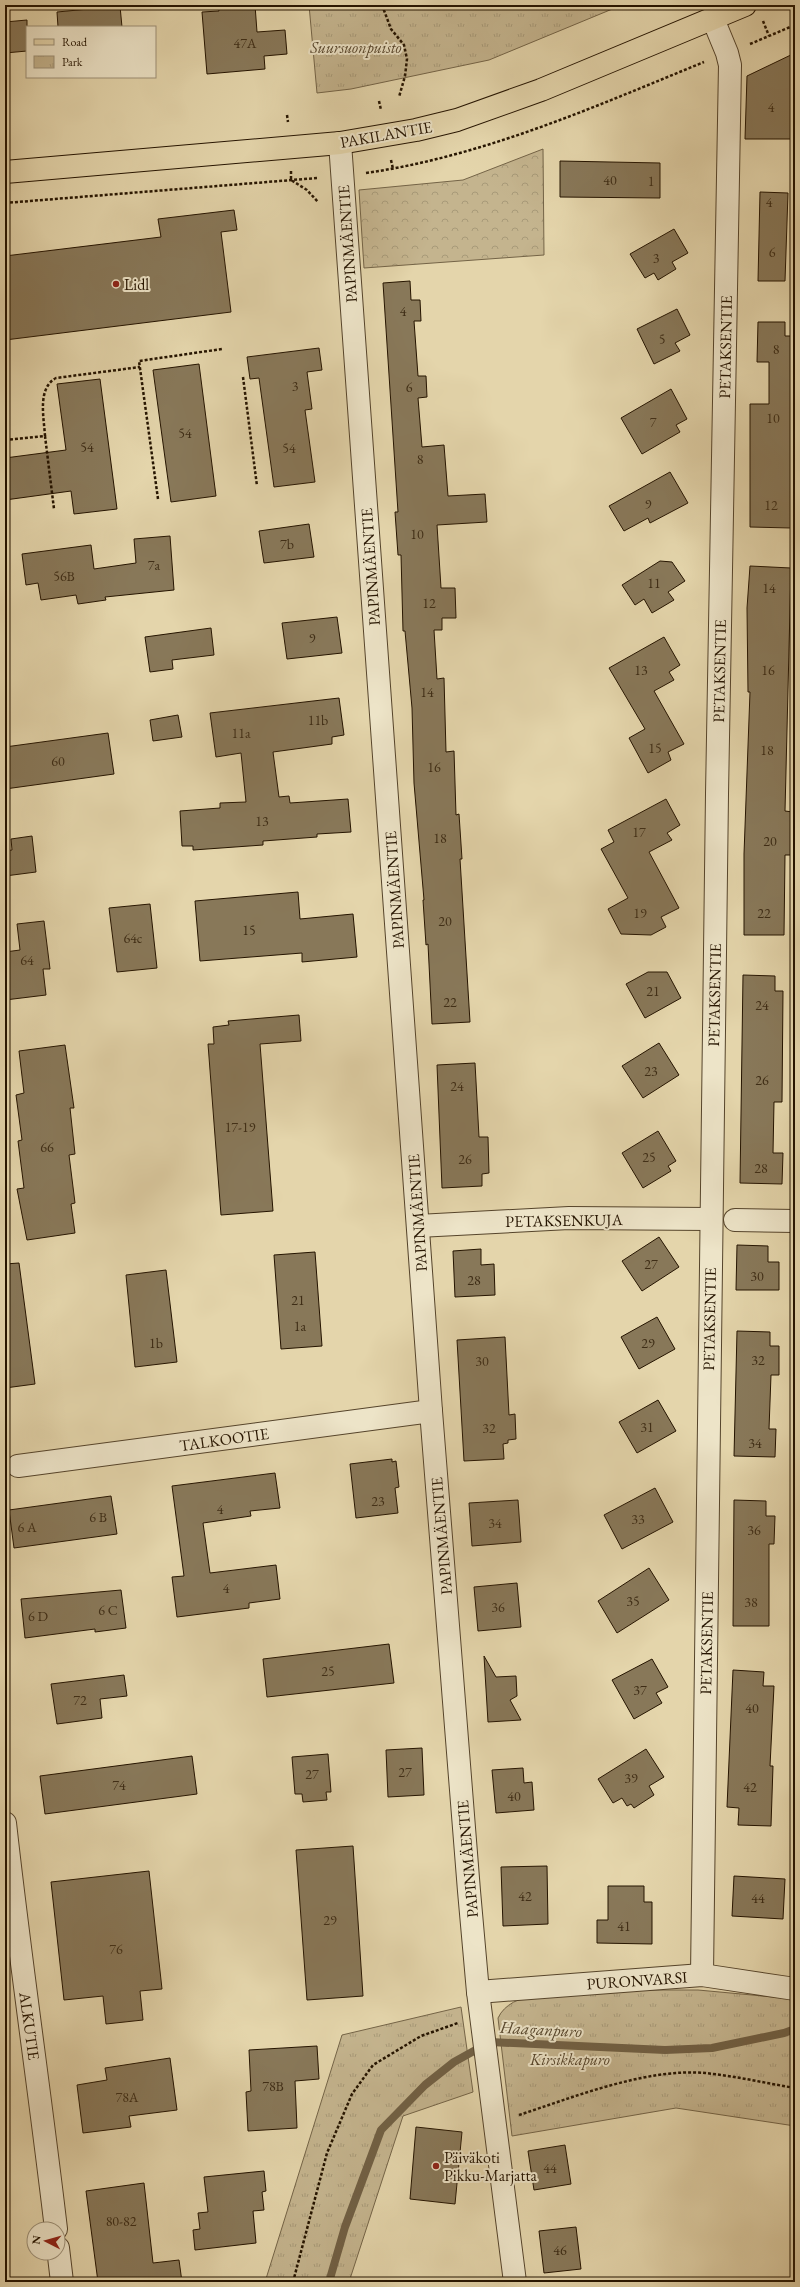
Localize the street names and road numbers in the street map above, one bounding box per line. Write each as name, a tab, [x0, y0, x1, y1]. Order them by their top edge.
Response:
street label: PAKILANTIE	[338, 116, 434, 153]
street label: PAPINMÄENTIE	[333, 184, 362, 303]
street label: PETAKSENTIE	[714, 295, 737, 399]
street label: PAPINMÄENTIE	[356, 507, 385, 626]
street label: PETAKSENTIE	[708, 619, 731, 723]
street label: PAPINMÄENTIE	[380, 830, 409, 949]
street label: PETAKSENTIE	[703, 943, 726, 1047]
street label: PAPINMÄENTIE	[403, 1153, 432, 1272]
street label: PETAKSENKUJA	[505, 1209, 624, 1232]
street label: PETAKSENTIE	[698, 1267, 721, 1371]
street label: TALKOOTIE	[178, 1423, 270, 1456]
street label: PAPINMÄENTIE	[426, 1476, 457, 1596]
street label: PETAKSENTIE	[695, 1591, 718, 1695]
street label: PAPINMÄENTIE	[452, 1799, 483, 1919]
street label: PURONVARSI	[586, 1966, 689, 1994]
street label: ALKUTIE	[14, 1990, 45, 2061]

